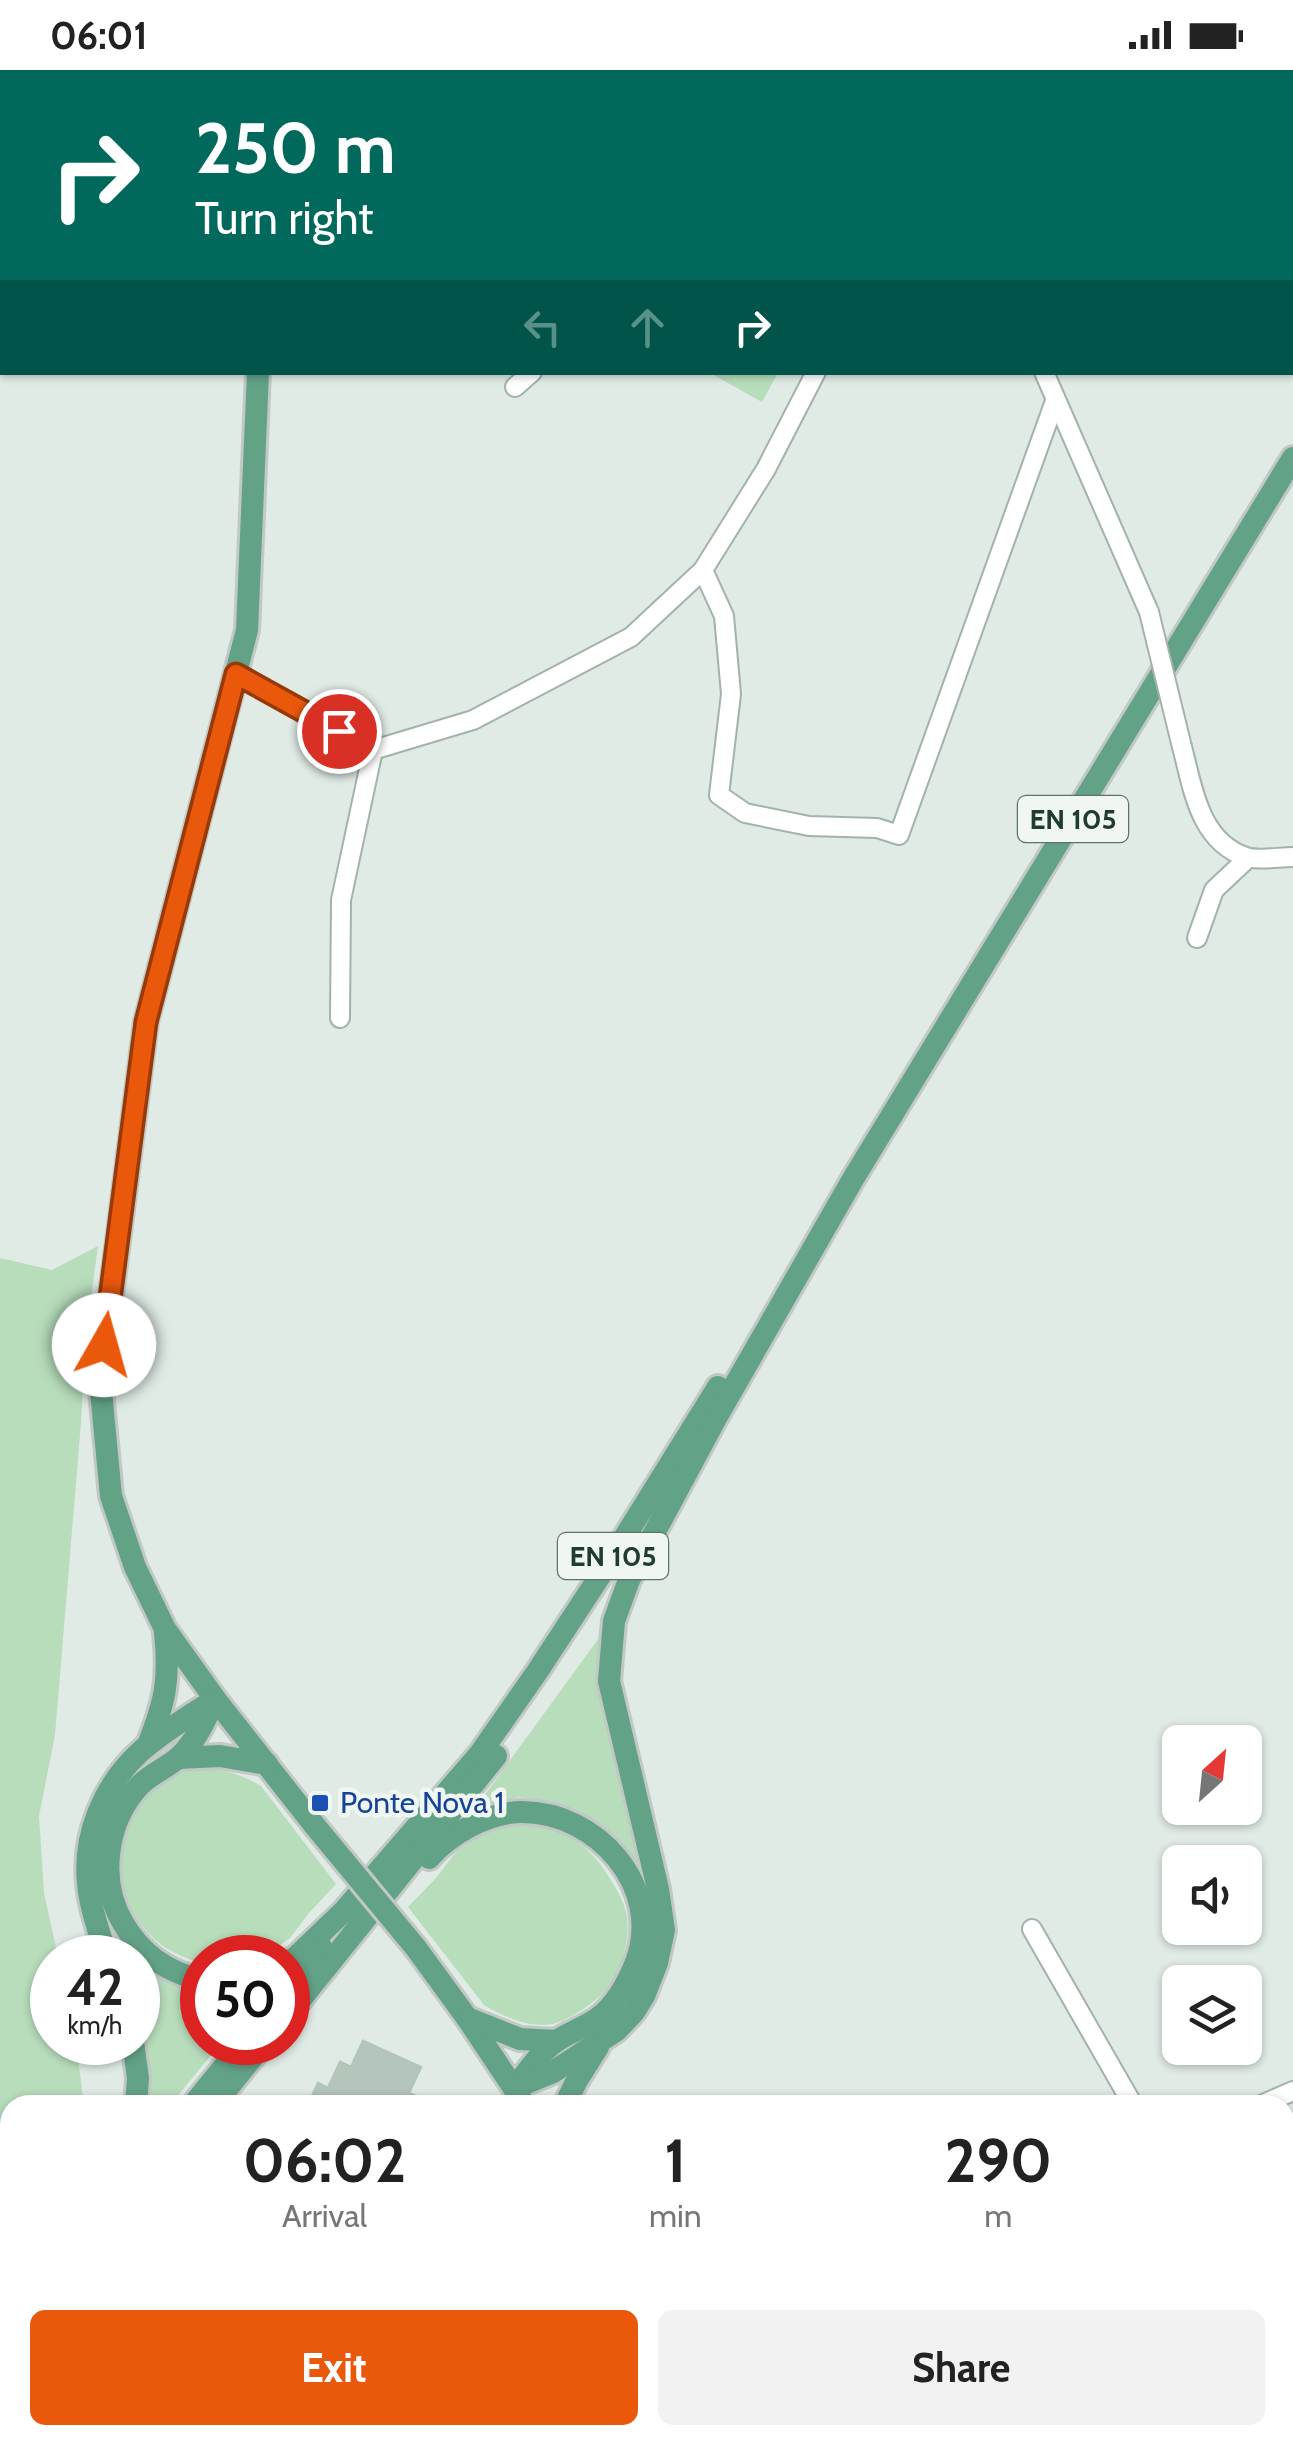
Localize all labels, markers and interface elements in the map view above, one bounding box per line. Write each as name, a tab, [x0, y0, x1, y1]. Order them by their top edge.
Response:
text: 06:01	[50, 12, 147, 59]
text: 250 m	[195, 105, 396, 191]
icon: right	[30, 110, 160, 240]
text: Turn right	[195, 191, 374, 245]
icon: left	[515, 300, 570, 355]
icon: ahead	[620, 300, 675, 355]
icon: right	[725, 300, 780, 355]
pin	[297, 689, 382, 774]
icon: arrive	[312, 704, 367, 759]
road number: EN 105	[1018, 796, 1128, 842]
position arrow	[52, 1293, 156, 1397]
road number: EN 105	[558, 1533, 668, 1579]
north arrow	[1162, 1725, 1262, 1825]
map controls	[1162, 1725, 1262, 2065]
place label: Ponte Nova 1	[340, 1784, 504, 1821]
marker: Ponte Nova 1	[309, 1792, 331, 1814]
button: sound	[1162, 1845, 1262, 1945]
speed limit sign: 50	[180, 1935, 310, 2065]
text: 42	[66, 1957, 124, 2018]
button: layers	[1162, 1965, 1262, 2065]
text: km/h	[68, 2010, 122, 2040]
text: 06:02	[243, 2124, 406, 2197]
text: 1	[664, 2124, 686, 2197]
text: 290	[944, 2124, 1052, 2197]
text: Arrival	[282, 2196, 367, 2235]
text: min	[649, 2196, 702, 2235]
text: m	[984, 2196, 1012, 2235]
button: Exit	[30, 2310, 638, 2425]
button: Share	[658, 2310, 1265, 2425]

